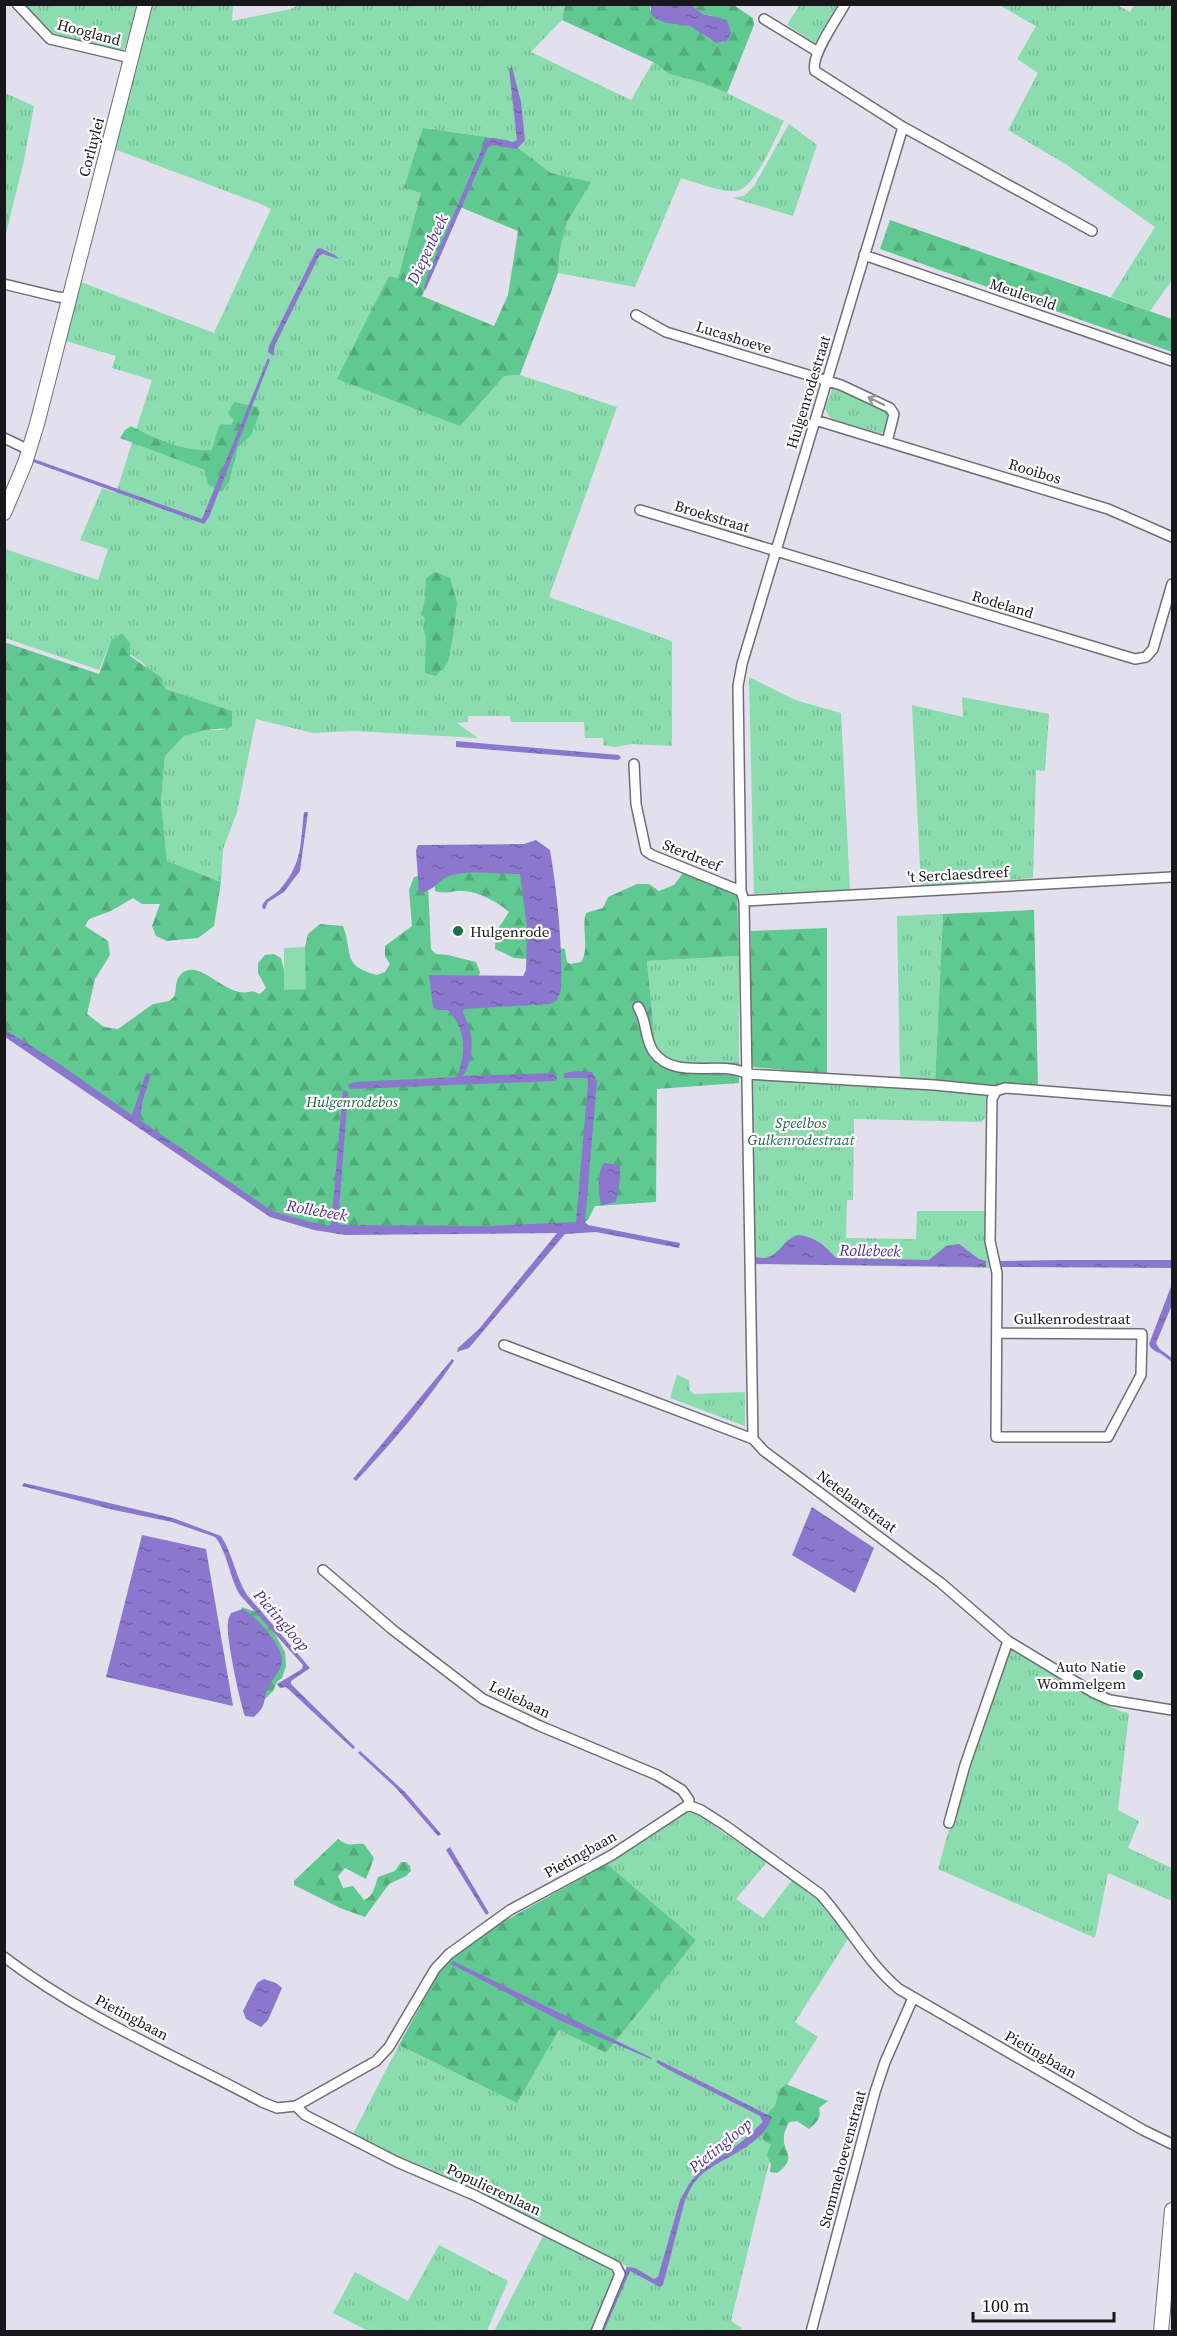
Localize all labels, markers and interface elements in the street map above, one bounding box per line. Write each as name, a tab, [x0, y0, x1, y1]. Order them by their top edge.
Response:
street label: Hoogland	[55, 13, 124, 51]
street label: Corluylei	[73, 115, 109, 179]
water label: Diepenbeek	[401, 210, 453, 289]
street label: Meuleveld	[987, 273, 1060, 315]
street label: Lucashoeve	[694, 316, 775, 359]
street label: Hulgenrodestraat	[781, 333, 835, 451]
one-way arrow	[867, 395, 885, 406]
street label: Rooibos	[1006, 453, 1064, 489]
street label: Broekstraat	[672, 495, 752, 537]
street label: Rodeland	[970, 585, 1037, 623]
street label: Sterdreef	[660, 834, 726, 877]
street label: 't Serclaesdreef	[907, 861, 1011, 887]
place label: Hulgenrode	[470, 921, 550, 942]
marker: Hulgenrode	[451, 924, 465, 938]
park label: Hulgenrodebos	[305, 1091, 399, 1112]
park label: Speelbos Gulkenrodestraat	[748, 1112, 855, 1150]
water label: Rollebeek	[284, 1194, 350, 1226]
water label: Rollebeek	[838, 1238, 901, 1262]
street label: Gulkenrodestraat	[1014, 1308, 1130, 1329]
street label: Netelaarstraat	[813, 1465, 901, 1537]
water label: Pietingloop	[248, 1584, 315, 1656]
place label: Auto Natie Wommelgem	[1037, 1656, 1126, 1694]
marker: Auto Natie Wommelgem	[1131, 1668, 1145, 1682]
street label: Leliebaan	[486, 1675, 554, 1723]
street label: Pietingbaan	[540, 1825, 620, 1883]
street label: Pietingbaan	[92, 1989, 172, 2045]
street label: Pietingbaan	[1001, 2025, 1081, 2083]
street label: Stommehoevenstraat	[814, 2088, 871, 2230]
water label: Pietingloop	[683, 2113, 756, 2178]
street label: Populierenlaan	[443, 2158, 545, 2220]
scale bar	[973, 2285, 1114, 2323]
text: 100 m	[982, 2293, 1029, 2318]

